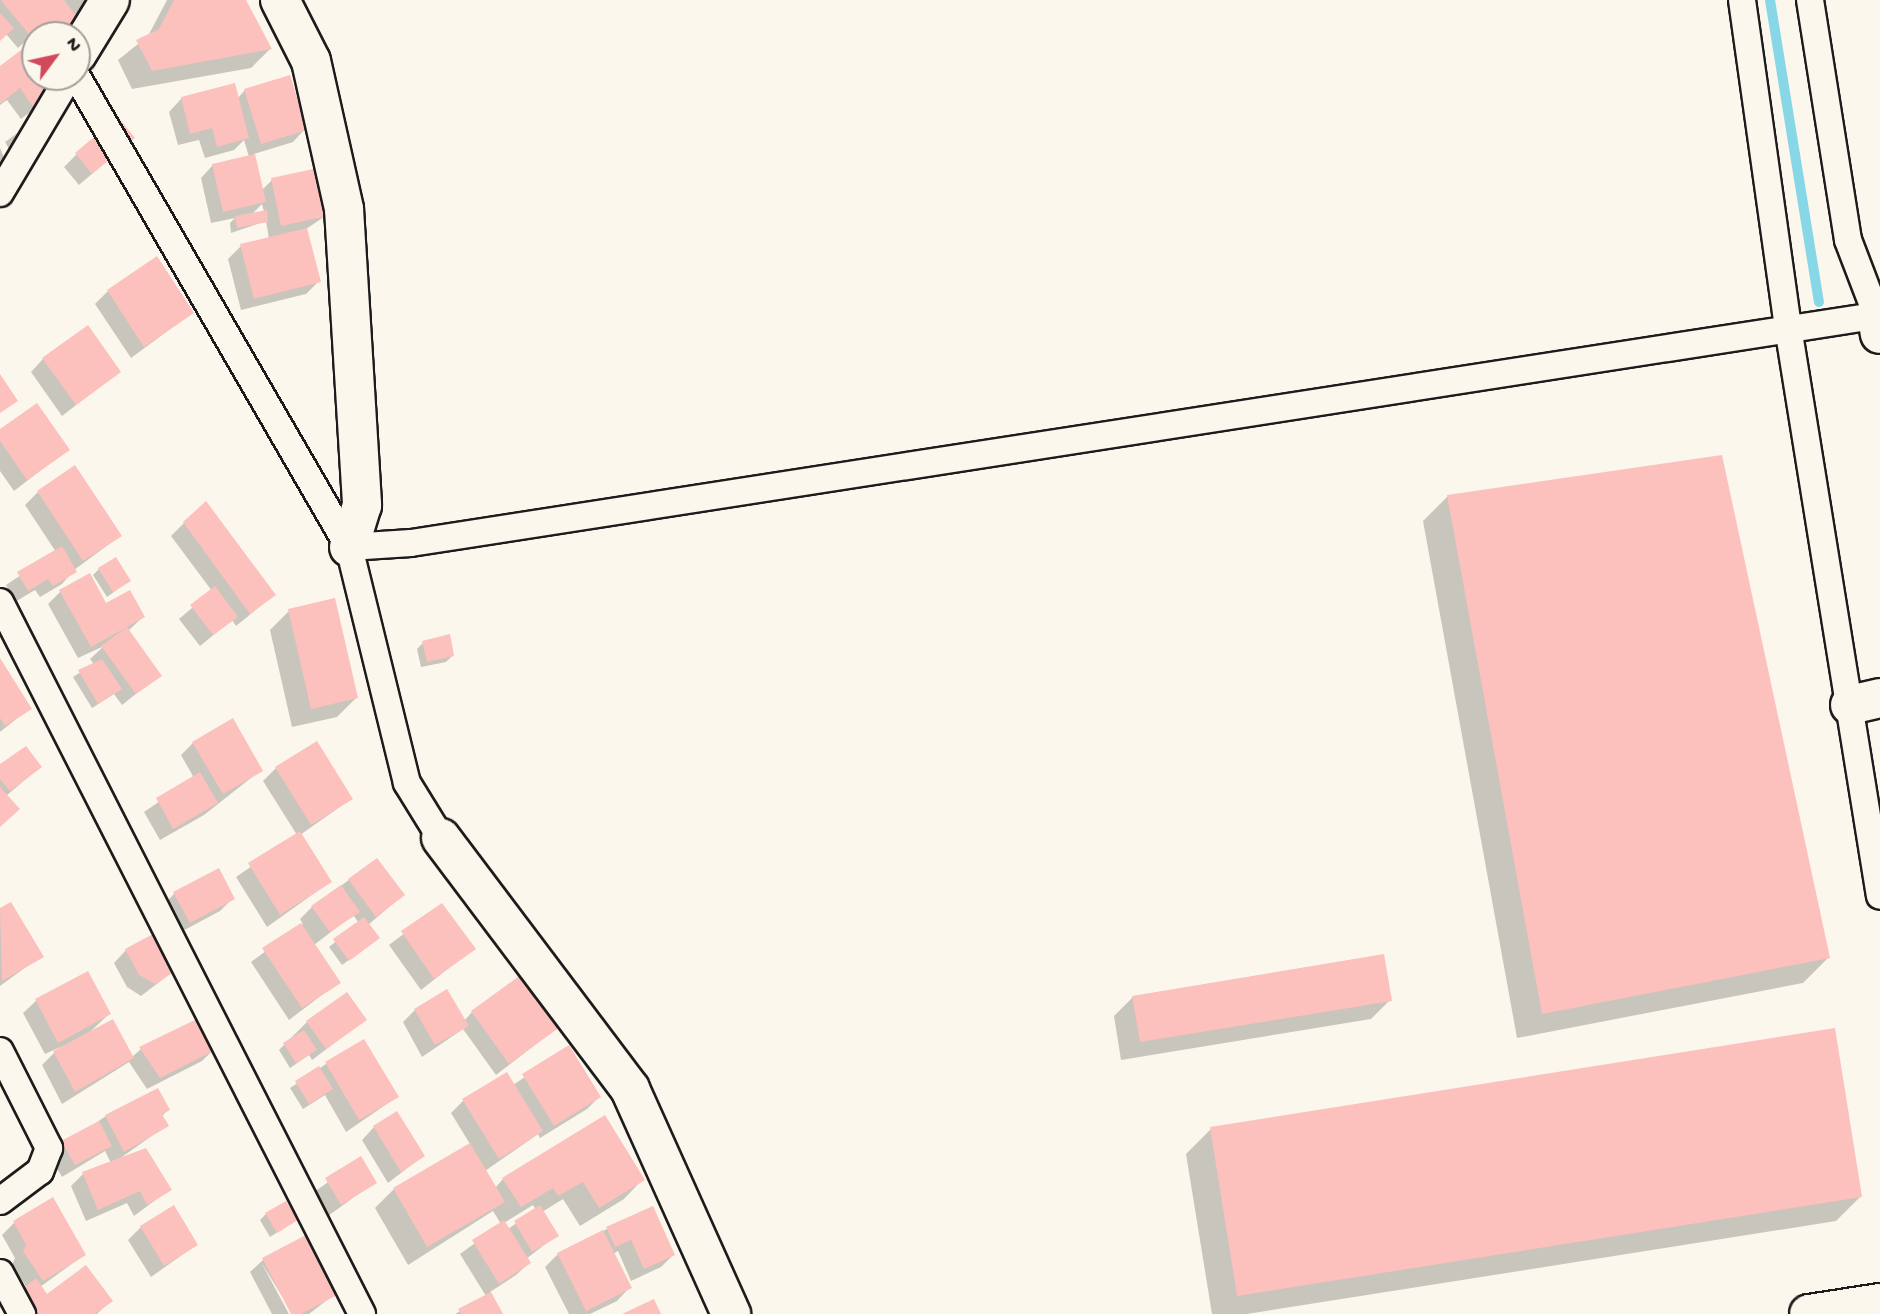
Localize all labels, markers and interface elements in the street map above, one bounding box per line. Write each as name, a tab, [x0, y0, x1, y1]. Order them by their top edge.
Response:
north arrow	[21, 21, 91, 91]
text: N	[59, 34, 85, 57]

